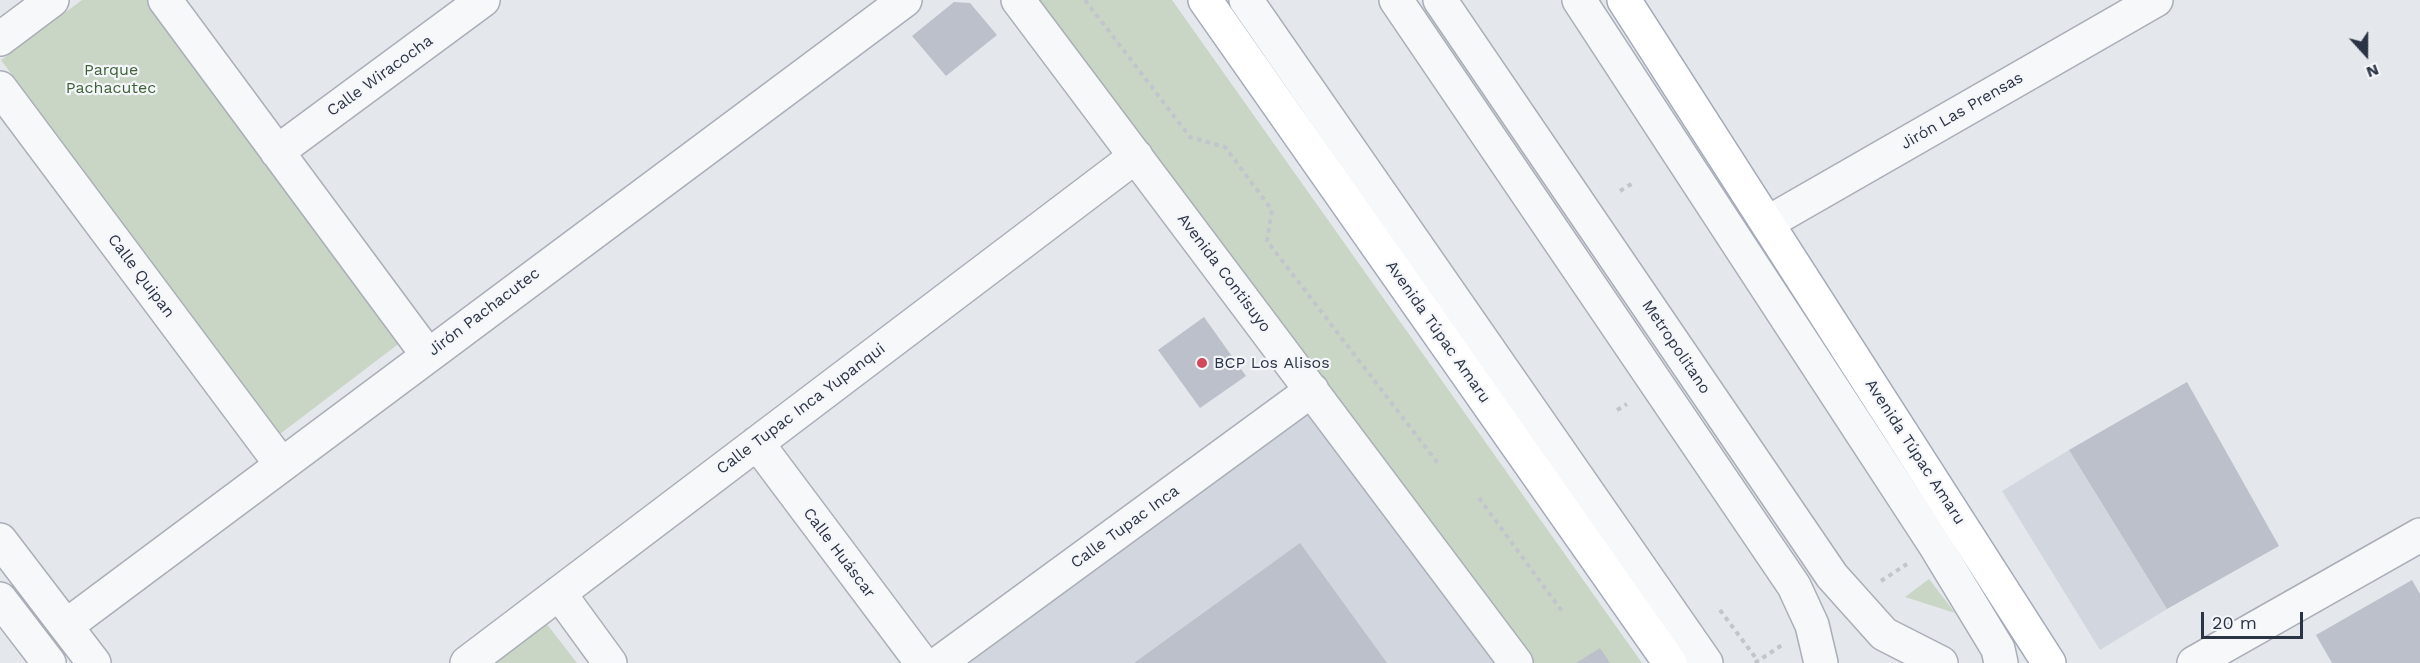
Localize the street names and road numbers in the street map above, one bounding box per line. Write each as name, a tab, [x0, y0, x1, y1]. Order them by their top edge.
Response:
street label: Calle Wiracocha	[323, 31, 437, 121]
street label: Jirón Las Prensas	[1897, 68, 2027, 154]
street label: Avenida Contisuyo	[1173, 210, 1275, 336]
street label: Calle Quipan	[103, 230, 179, 322]
street label: Avenida Túpac Amaru	[1382, 257, 1494, 407]
street label: Jirón Pachacutec	[424, 264, 544, 360]
street label: Metropolitano	[1638, 296, 1714, 398]
street label: Calle Tupac Inca Yupanqui	[713, 339, 889, 479]
street label: Avenida Túpac Amaru	[1861, 376, 1969, 528]
street label: Calle Tupac Inca	[1067, 481, 1183, 573]
street label: Calle Huáscar	[799, 504, 879, 602]

